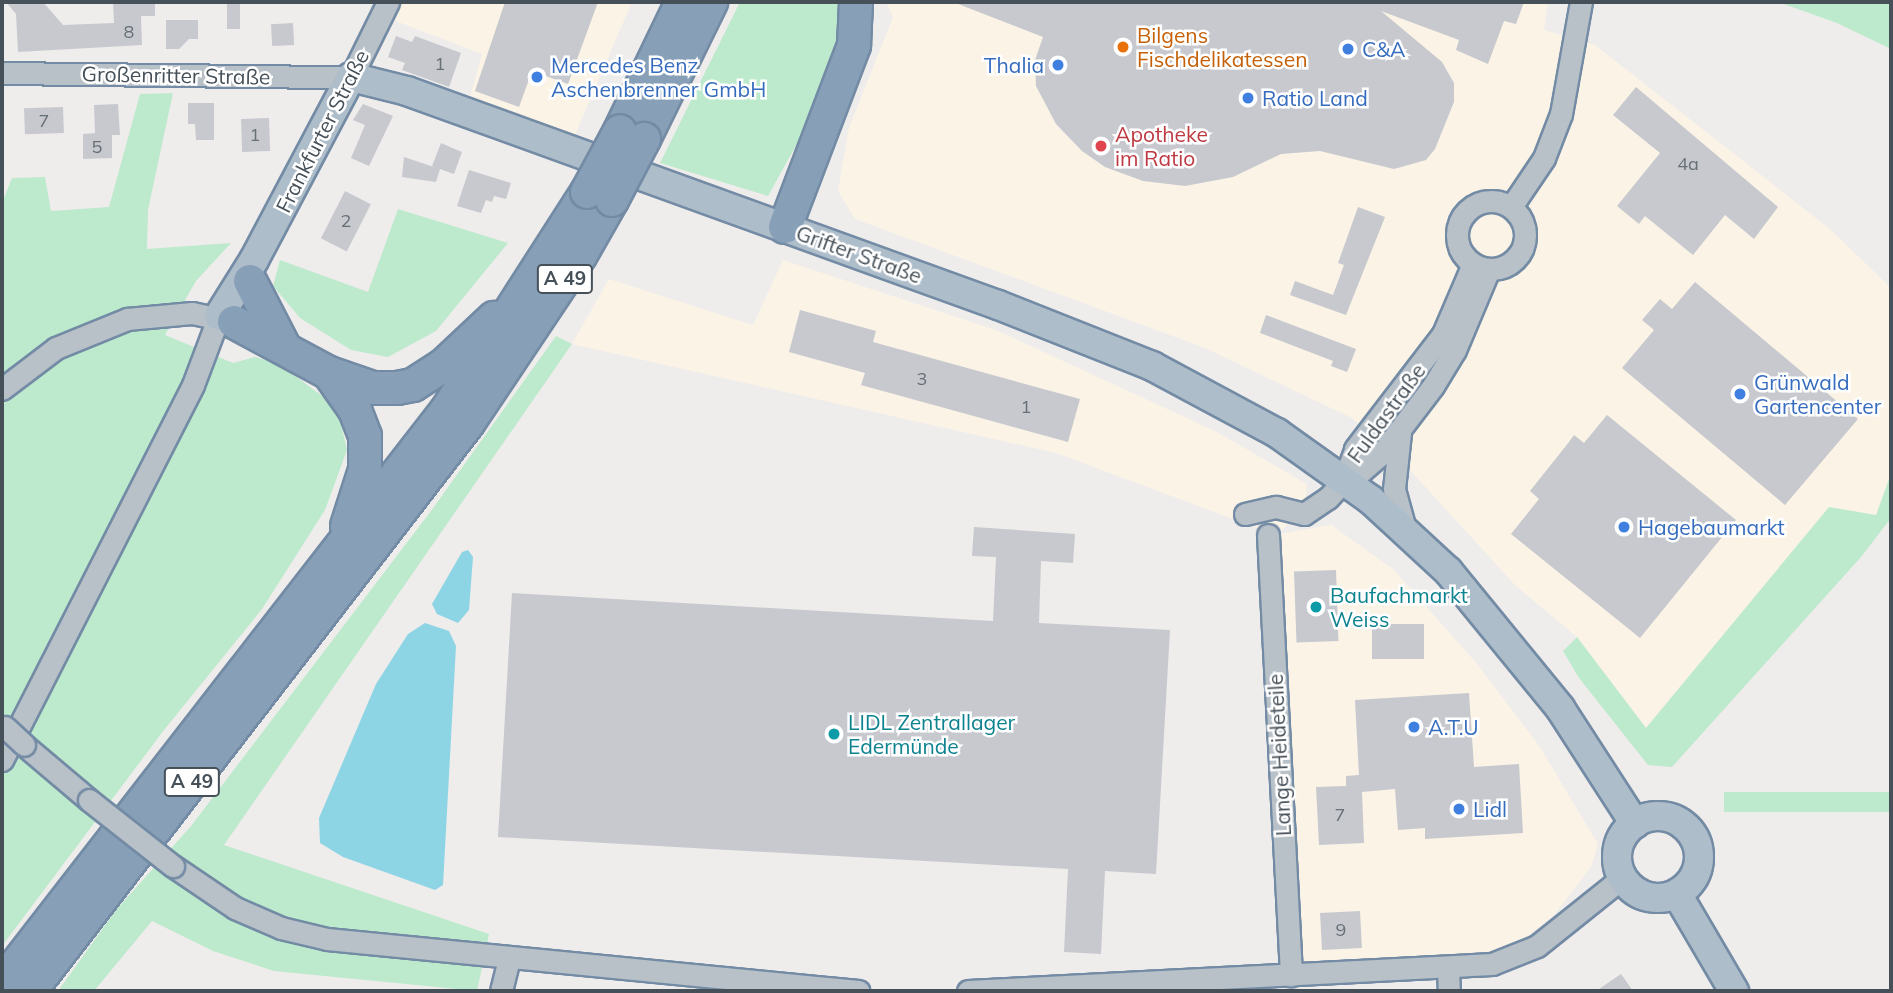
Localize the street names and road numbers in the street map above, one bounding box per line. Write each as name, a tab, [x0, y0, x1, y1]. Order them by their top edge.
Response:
street label: Frankfurter Straße	[270, 45, 374, 217]
street label: Großenritter Straße	[81, 61, 271, 89]
street label: Grifter Straße	[793, 220, 925, 288]
road number: A 49	[535, 264, 595, 294]
street label: Fuldastraße	[1342, 359, 1430, 467]
street label: Lange Heideteile	[1262, 673, 1296, 837]
road number: A 49	[162, 766, 222, 797]

